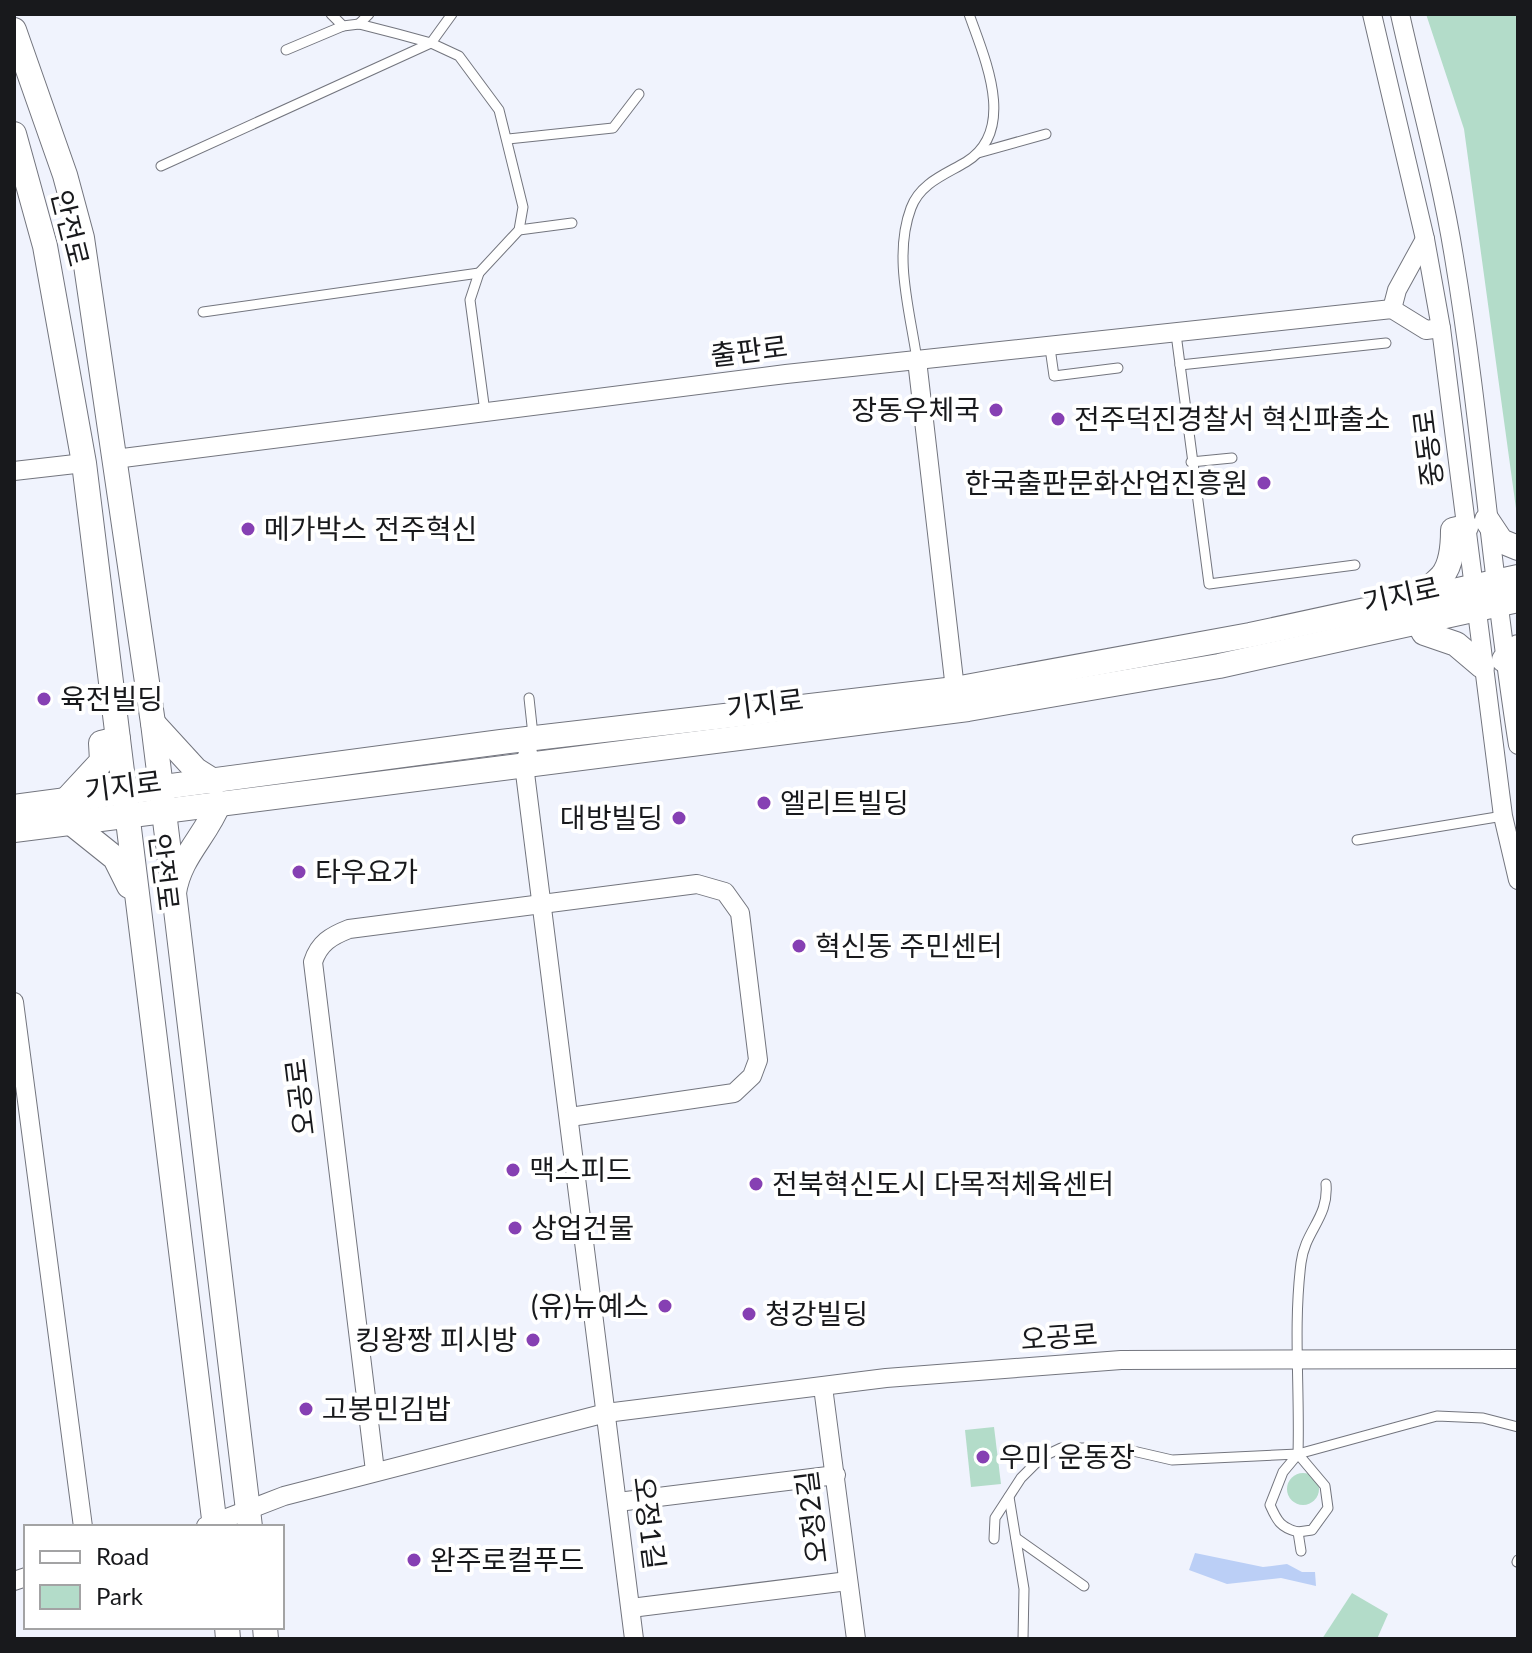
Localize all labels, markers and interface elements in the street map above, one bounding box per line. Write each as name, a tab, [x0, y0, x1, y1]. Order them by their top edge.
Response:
street label: 안전로	[45, 186, 97, 269]
street label: 출판로	[708, 328, 789, 372]
place label: 장동우체국	[851, 392, 980, 426]
marker: 장동우체국	[987, 401, 1005, 419]
place label: 전주덕진경찰서 혁신파출소	[1074, 401, 1390, 435]
street label: 중동로	[1405, 408, 1449, 489]
marker: 전주덕진경찰서 혁신파출소	[1049, 410, 1067, 428]
place label: 한국출판문화산업진흥원	[965, 465, 1248, 499]
marker: 한국출판문화산업진흥원	[1255, 474, 1273, 492]
place label: 메가박스 전주혁신	[264, 511, 477, 545]
marker: 메가박스 전주혁신	[239, 520, 257, 538]
street label: 기지로	[1359, 569, 1442, 619]
place label: 육전빌딩	[60, 681, 163, 715]
street label: 기지로	[724, 681, 805, 725]
marker: 육전빌딩	[35, 690, 53, 708]
street label: 기지로	[82, 763, 163, 807]
place label: 엘리트빌딩	[780, 785, 909, 819]
marker: 엘리트빌딩	[755, 794, 773, 812]
place label: 대방빌딩	[560, 800, 663, 834]
marker: 대방빌딩	[670, 809, 688, 827]
street label: 안전로	[143, 831, 187, 912]
place label: 타우요가	[315, 854, 418, 888]
marker: 타우요가	[290, 863, 308, 881]
place label: 혁신동 주민센터	[815, 928, 1003, 962]
marker: 혁신동 주민센터	[790, 937, 808, 955]
street label: 오공로	[277, 1057, 321, 1138]
place label: 맥스피드	[529, 1152, 632, 1186]
marker: 맥스피드	[504, 1161, 522, 1179]
place label: 전북혁신도시 다목적체육센터	[772, 1166, 1114, 1200]
marker: 전북혁신도시 다목적체육센터	[747, 1175, 765, 1193]
place label: 상업건물	[531, 1210, 634, 1244]
marker: 상업건물	[506, 1219, 524, 1237]
place label: (유)뉴예스	[531, 1288, 649, 1322]
place label: 청강빌딩	[765, 1296, 868, 1330]
marker: (유)뉴예스	[656, 1297, 674, 1315]
marker: 청강빌딩	[740, 1305, 758, 1323]
street label: 오공로	[1019, 1316, 1099, 1356]
place label: 킹왕짱 피시방	[355, 1322, 517, 1356]
marker: 킹왕짱 피시방	[524, 1331, 542, 1349]
place label: 고봉민김밥	[322, 1391, 451, 1425]
marker: 고봉민김밥	[297, 1400, 315, 1418]
place label: 우미 운동장	[999, 1439, 1135, 1473]
marker: 우미 운동장	[974, 1448, 992, 1466]
street label: 오정2길	[788, 1469, 834, 1566]
street label: 오정1길	[627, 1474, 673, 1571]
legend	[24, 1525, 284, 1629]
text: Road	[96, 1541, 149, 1570]
place label: 완주로컬푸드	[430, 1542, 585, 1576]
marker: 완주로컬푸드	[405, 1551, 423, 1569]
text: Park	[96, 1581, 144, 1610]

